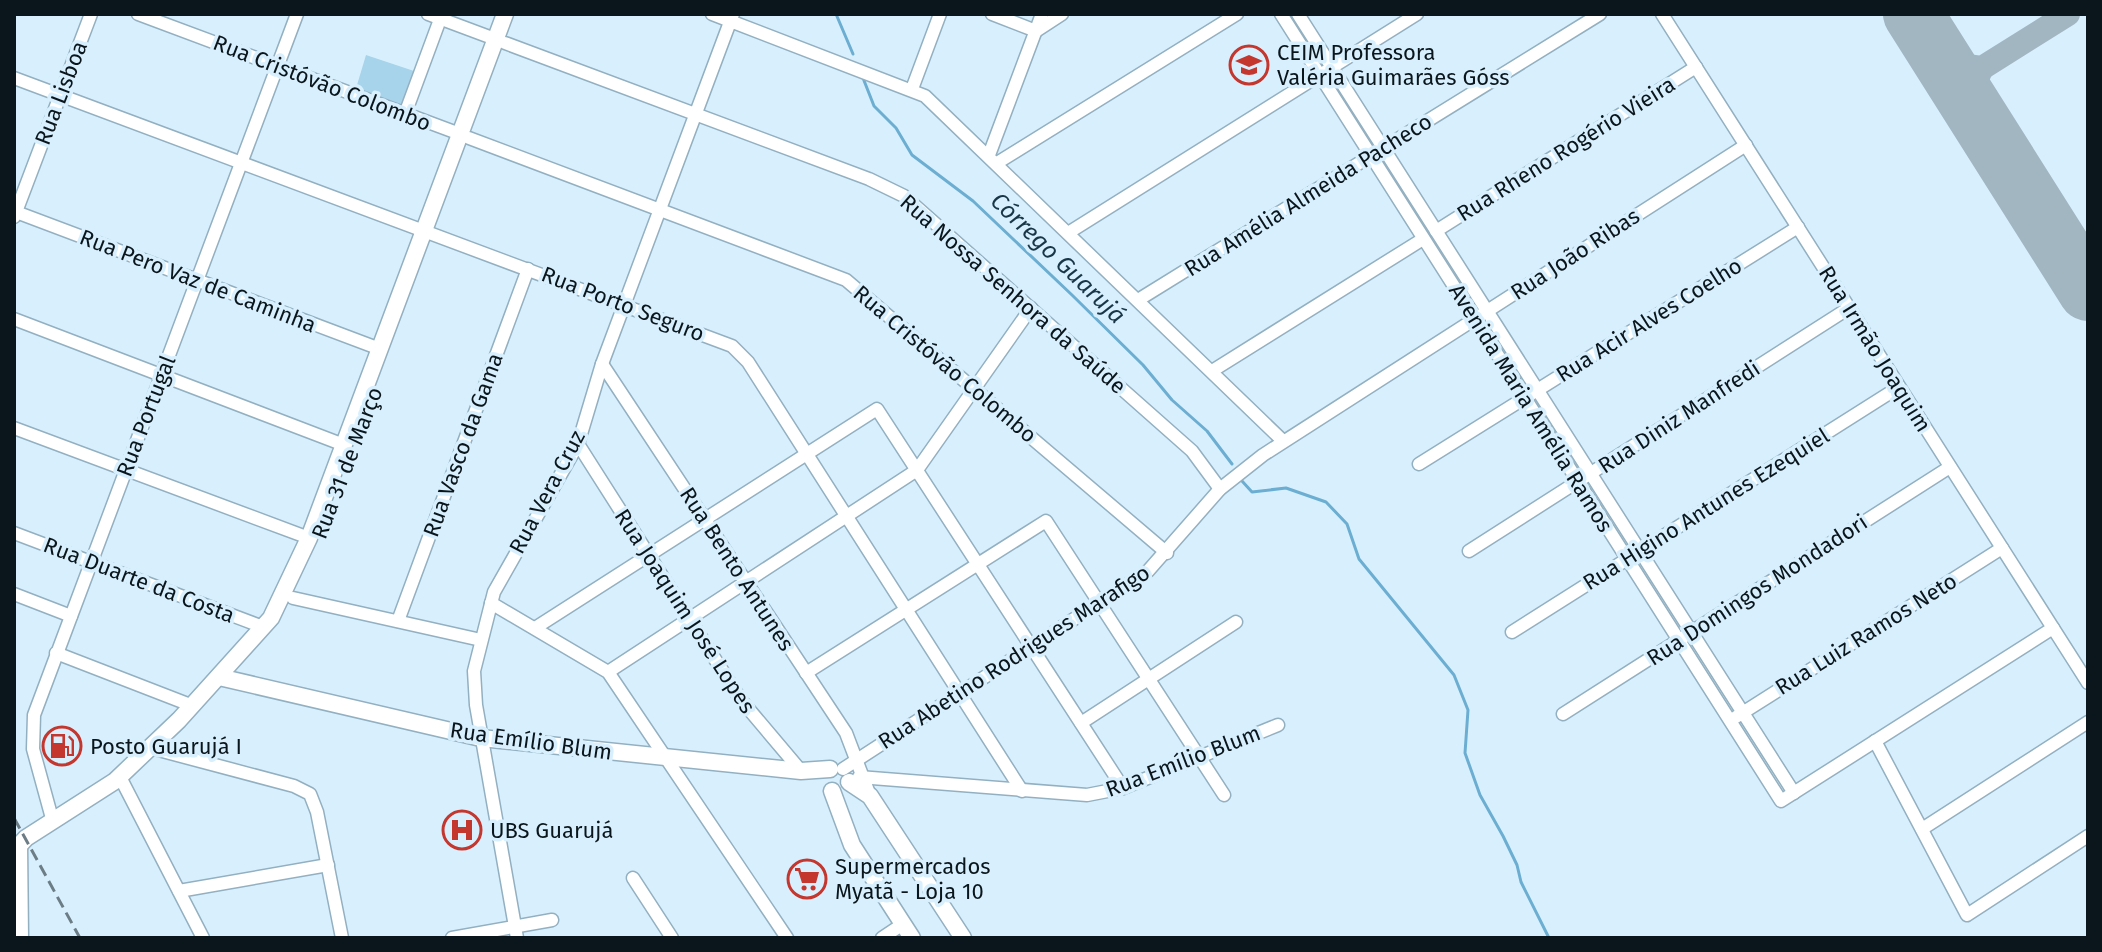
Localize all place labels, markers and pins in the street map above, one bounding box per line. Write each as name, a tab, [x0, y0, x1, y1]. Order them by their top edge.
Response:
place label: CEIM Professora Valéria Guimarães Góss	[1277, 39, 1509, 91]
school or university icon: CEIM Professora Valéria Guimarães Góss	[1228, 44, 1270, 86]
fuel station icon: Posto Guarujá I	[41, 725, 83, 767]
place label: Posto Guarujá I	[90, 733, 242, 760]
hospital icon: UBS Guarujá	[441, 809, 483, 851]
place label: UBS Guarujá	[490, 817, 613, 844]
place label: Supermercados Myatã - Loja 10	[835, 853, 991, 905]
supermarket icon: Supermercados Myatã - Loja 10	[786, 858, 828, 900]

